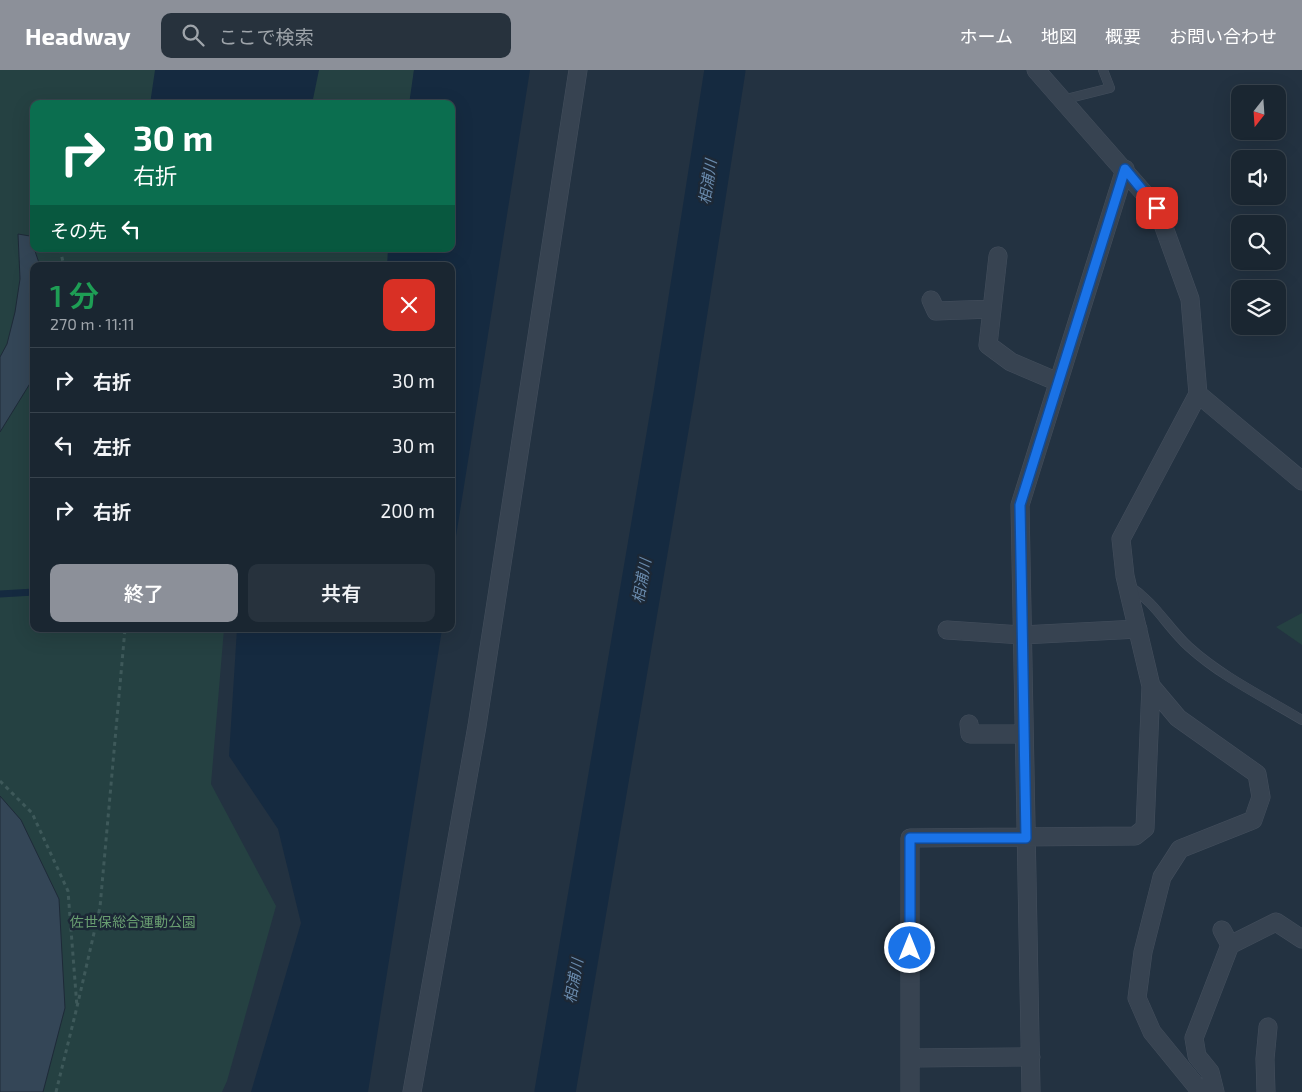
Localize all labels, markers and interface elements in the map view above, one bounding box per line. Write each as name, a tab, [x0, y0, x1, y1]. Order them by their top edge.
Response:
search box	[161, 13, 511, 58]
text: Headway	[25, 21, 131, 50]
icon: search	[179, 21, 207, 49]
text: ここで検索	[219, 25, 314, 48]
text: ホーム	[960, 25, 1013, 47]
text: 地図	[1041, 25, 1077, 47]
text: 概要	[1105, 25, 1141, 47]
text: お問い合わせ	[1169, 25, 1277, 47]
north arrow	[1231, 85, 1286, 140]
map controls	[1231, 85, 1286, 335]
text: 30 m	[133, 116, 213, 158]
icon: right	[50, 120, 115, 185]
button: sound	[1231, 150, 1286, 205]
water label: 相浦川	[695, 156, 720, 205]
text: 右折	[133, 162, 177, 188]
pin	[1136, 187, 1178, 229]
icon: arrive	[1143, 194, 1171, 222]
icon: left	[117, 215, 145, 243]
button: search	[1231, 215, 1286, 270]
text: その先	[50, 219, 107, 242]
text: 1 分	[50, 277, 99, 313]
button: close	[383, 279, 435, 331]
button: layers	[1231, 280, 1286, 335]
text: 270 m · 11:11	[50, 314, 135, 333]
icon: right	[50, 366, 78, 394]
text: 30 m	[392, 369, 435, 392]
text: 右折	[93, 370, 131, 393]
icon: left	[50, 431, 78, 459]
text: 30 m	[392, 434, 435, 457]
text: 左折	[93, 435, 131, 458]
icon: right	[50, 496, 78, 524]
text: 200 m	[381, 499, 435, 522]
text: 右折	[93, 500, 131, 523]
water label: 相浦川	[628, 555, 654, 605]
button: 終了	[50, 564, 238, 622]
button: 共有	[248, 564, 435, 622]
park label: 佐世保総合運動公園	[70, 913, 196, 930]
position arrow	[883, 921, 935, 973]
water label: 相浦川	[560, 955, 586, 1005]

